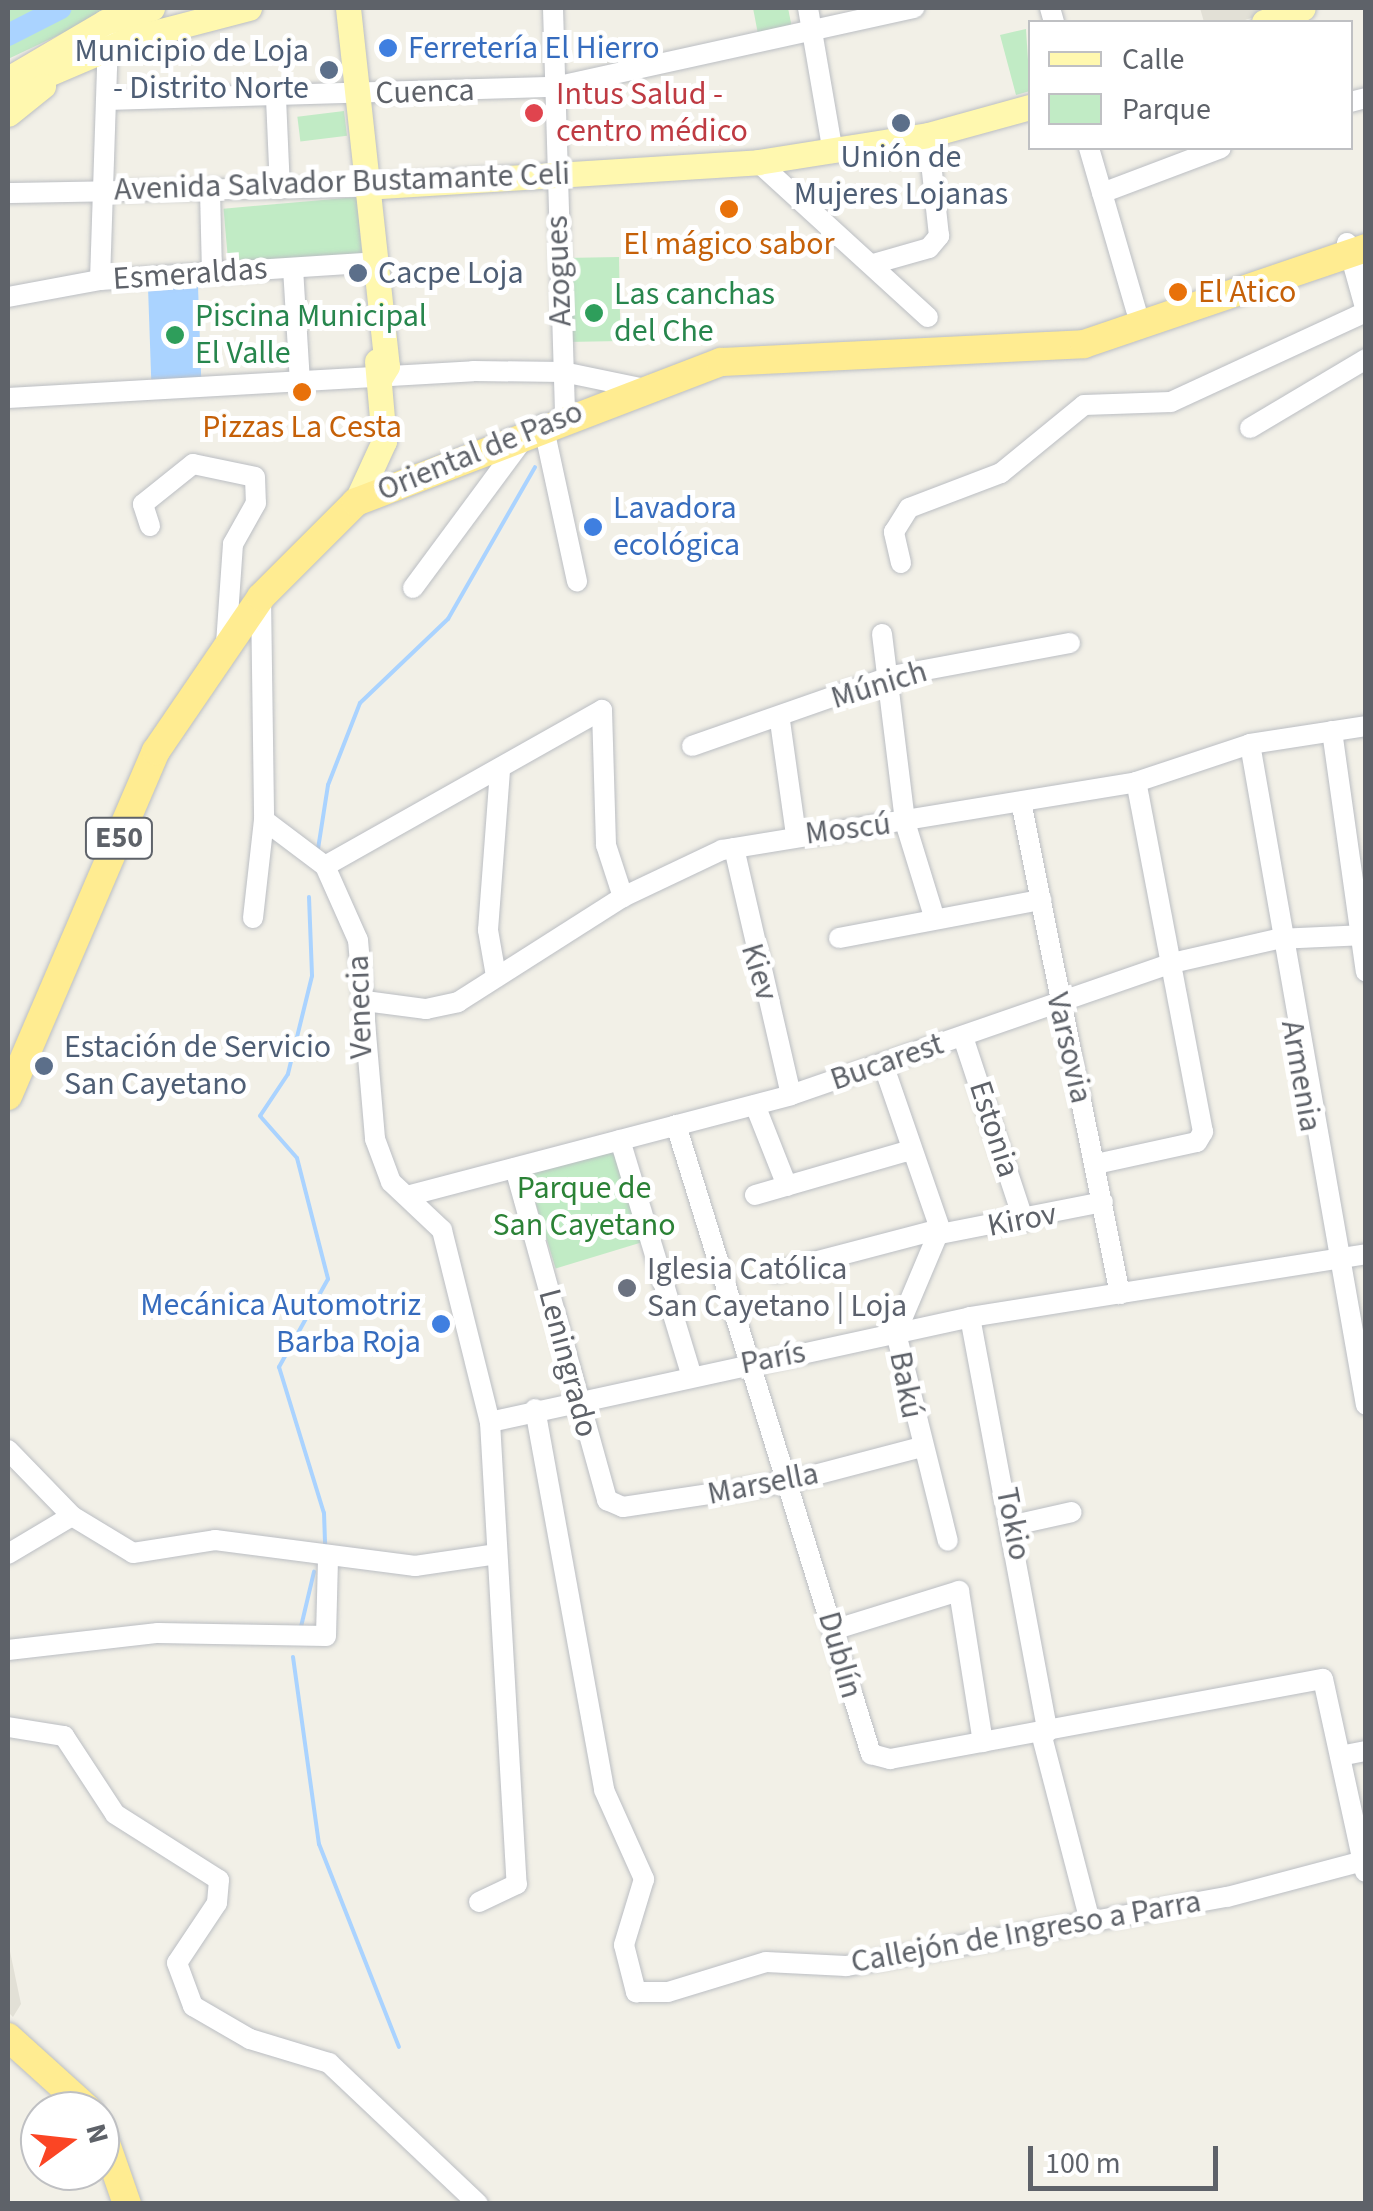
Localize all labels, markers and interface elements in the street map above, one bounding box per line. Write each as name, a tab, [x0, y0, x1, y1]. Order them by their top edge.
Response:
legend	[1028, 20, 1353, 150]
place label: Ferretería El Hierro	[408, 29, 660, 67]
place label: Municipio de Loja - Distrito Norte	[75, 33, 309, 108]
marker: Ferretería El Hierro	[377, 37, 399, 59]
text: Calle	[1122, 38, 1184, 81]
marker: Municipio de Loja - Distrito Norte	[318, 59, 340, 81]
street label: Cuenca	[375, 71, 475, 113]
place label: Intus Salud - centro médico	[556, 76, 748, 151]
text: Parque	[1122, 88, 1211, 131]
marker: Intus Salud - centro médico	[521, 100, 547, 126]
marker: Unión de Mujeres Lojanas	[890, 112, 912, 134]
place label: Unión de Mujeres Lojanas	[794, 139, 1008, 214]
street label: Avenida Salvador Bustamante Celi	[113, 155, 571, 209]
marker: El mágico sabor	[718, 198, 740, 220]
street label: Azogues	[538, 215, 580, 327]
place label: El mágico sabor	[623, 225, 835, 263]
street label: Esmeraldas	[112, 249, 268, 299]
place label: Cacpe Loja	[378, 254, 524, 292]
marker: Cacpe Loja	[347, 262, 369, 284]
place label: El Atico	[1198, 273, 1296, 311]
place label: Las canchas del Che	[614, 276, 775, 351]
marker: El Atico	[1167, 281, 1189, 303]
place label: Piscina Municipal El Valle	[195, 298, 427, 373]
marker: Las canchas del Che	[583, 302, 605, 324]
marker: Piscina Municipal El Valle	[164, 324, 186, 346]
marker: Pizzas La Cesta	[291, 381, 313, 403]
street label: Oriental de Paso	[372, 392, 588, 510]
place label: Pizzas La Cesta	[202, 408, 402, 446]
place label: Lavadora ecológica	[613, 490, 740, 565]
marker: Lavadora ecológica	[582, 516, 604, 538]
street label: Múnich	[827, 652, 931, 718]
street label: Moscú	[803, 805, 893, 853]
road number: E50	[84, 813, 154, 863]
street label: Kiev	[732, 939, 786, 1005]
street label: Venecia	[339, 954, 381, 1060]
street label: Varsovia	[1038, 989, 1100, 1107]
street label: Armenia	[1272, 1017, 1330, 1135]
street label: Bucarest	[826, 1025, 948, 1099]
place label: Estación de Servicio San Cayetano	[64, 1029, 331, 1104]
marker: Estación de Servicio San Cayetano	[33, 1055, 55, 1077]
street label: Estonia	[960, 1076, 1028, 1182]
park label: Parque de San Cayetano	[492, 1170, 676, 1245]
street label: Kirov	[984, 1195, 1060, 1245]
place label: Iglesia Católica San Cayetano | Loja	[647, 1251, 907, 1326]
marker: Iglesia Católica San Cayetano | Loja	[616, 1277, 638, 1299]
street label: Leningrado	[530, 1285, 606, 1441]
place label: Mecánica Automotriz Barba Roja	[140, 1287, 421, 1362]
marker: Mecánica Automotriz Barba Roja	[430, 1313, 452, 1335]
street label: París	[737, 1333, 809, 1383]
street label: Bakú	[881, 1348, 931, 1422]
street label: Marsella	[704, 1454, 822, 1514]
street label: Tokio	[987, 1484, 1039, 1564]
street label: Dublín	[809, 1607, 871, 1703]
street label: Callejón de Ingreso a Parra	[848, 1882, 1204, 1982]
north arrow	[20, 2091, 120, 2191]
text: N	[75, 2120, 119, 2148]
scale bar	[1033, 2126, 1223, 2188]
text: 100 m	[1045, 2142, 1121, 2185]

